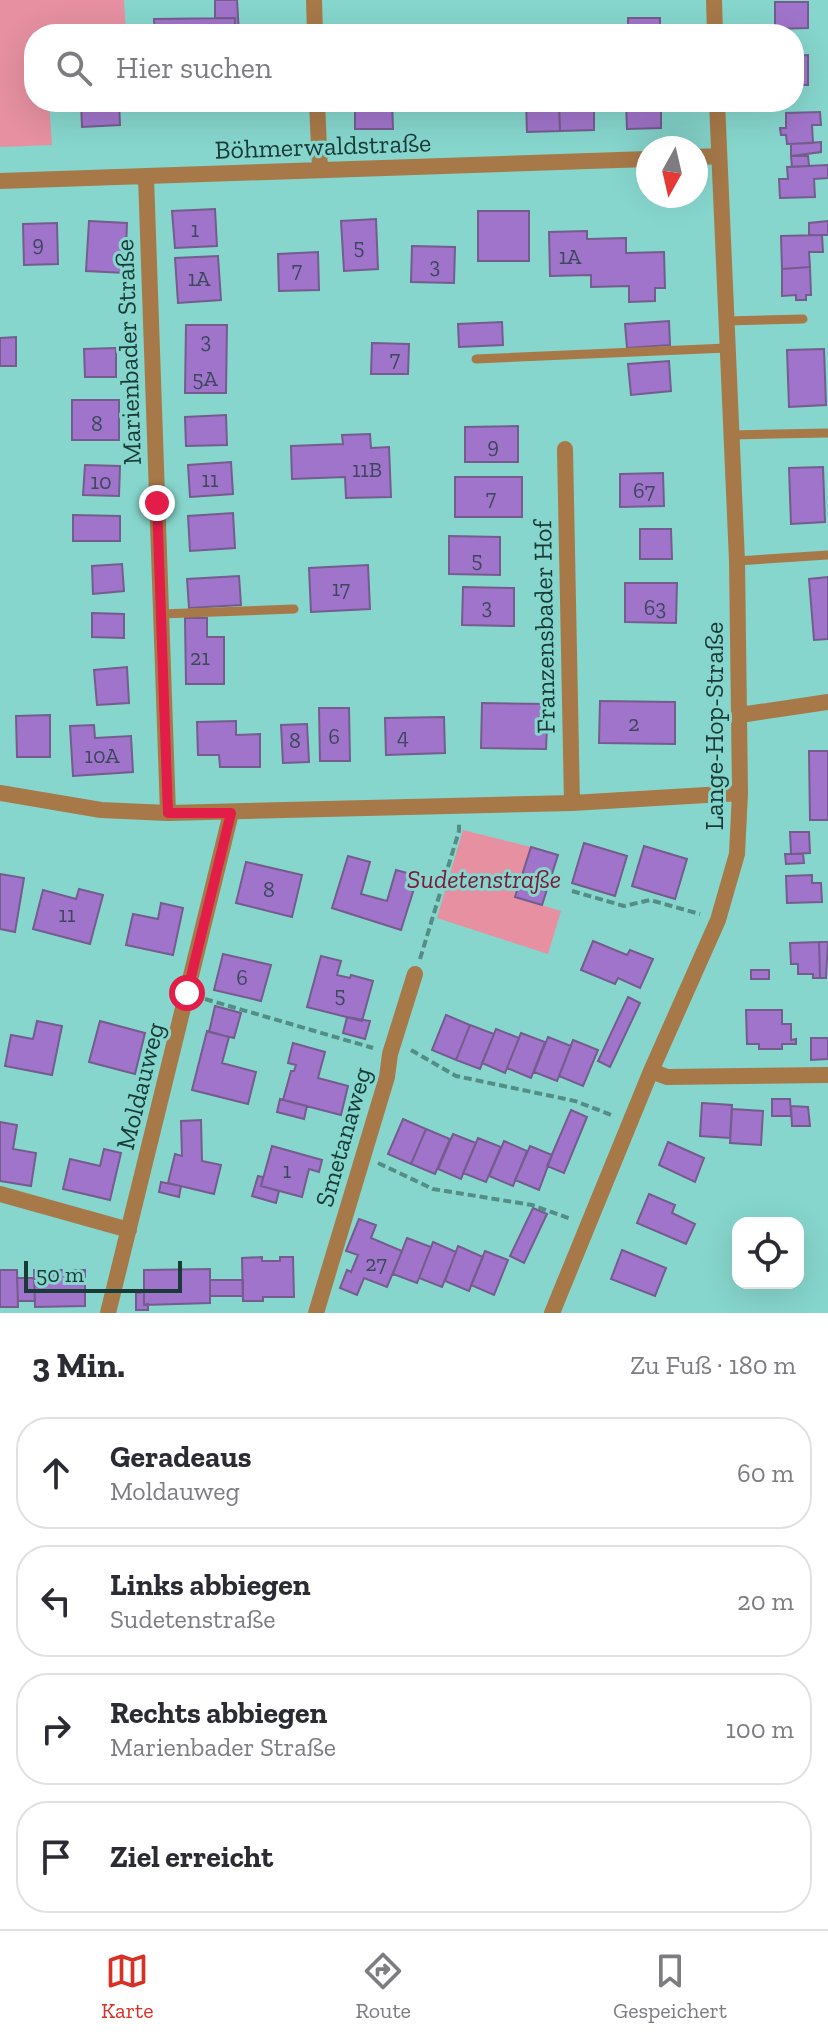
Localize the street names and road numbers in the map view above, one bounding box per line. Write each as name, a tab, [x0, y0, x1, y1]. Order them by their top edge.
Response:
street label: Böhmerwaldstraße	[214, 126, 432, 166]
street label: Marienbader Straße	[108, 238, 148, 466]
street label: Franzensbader Hof	[526, 518, 562, 734]
street label: Lange-Hop-Straße	[698, 622, 730, 830]
street label: Moldauweg	[109, 1019, 171, 1153]
street label: Smetanaweg	[308, 1063, 378, 1211]

